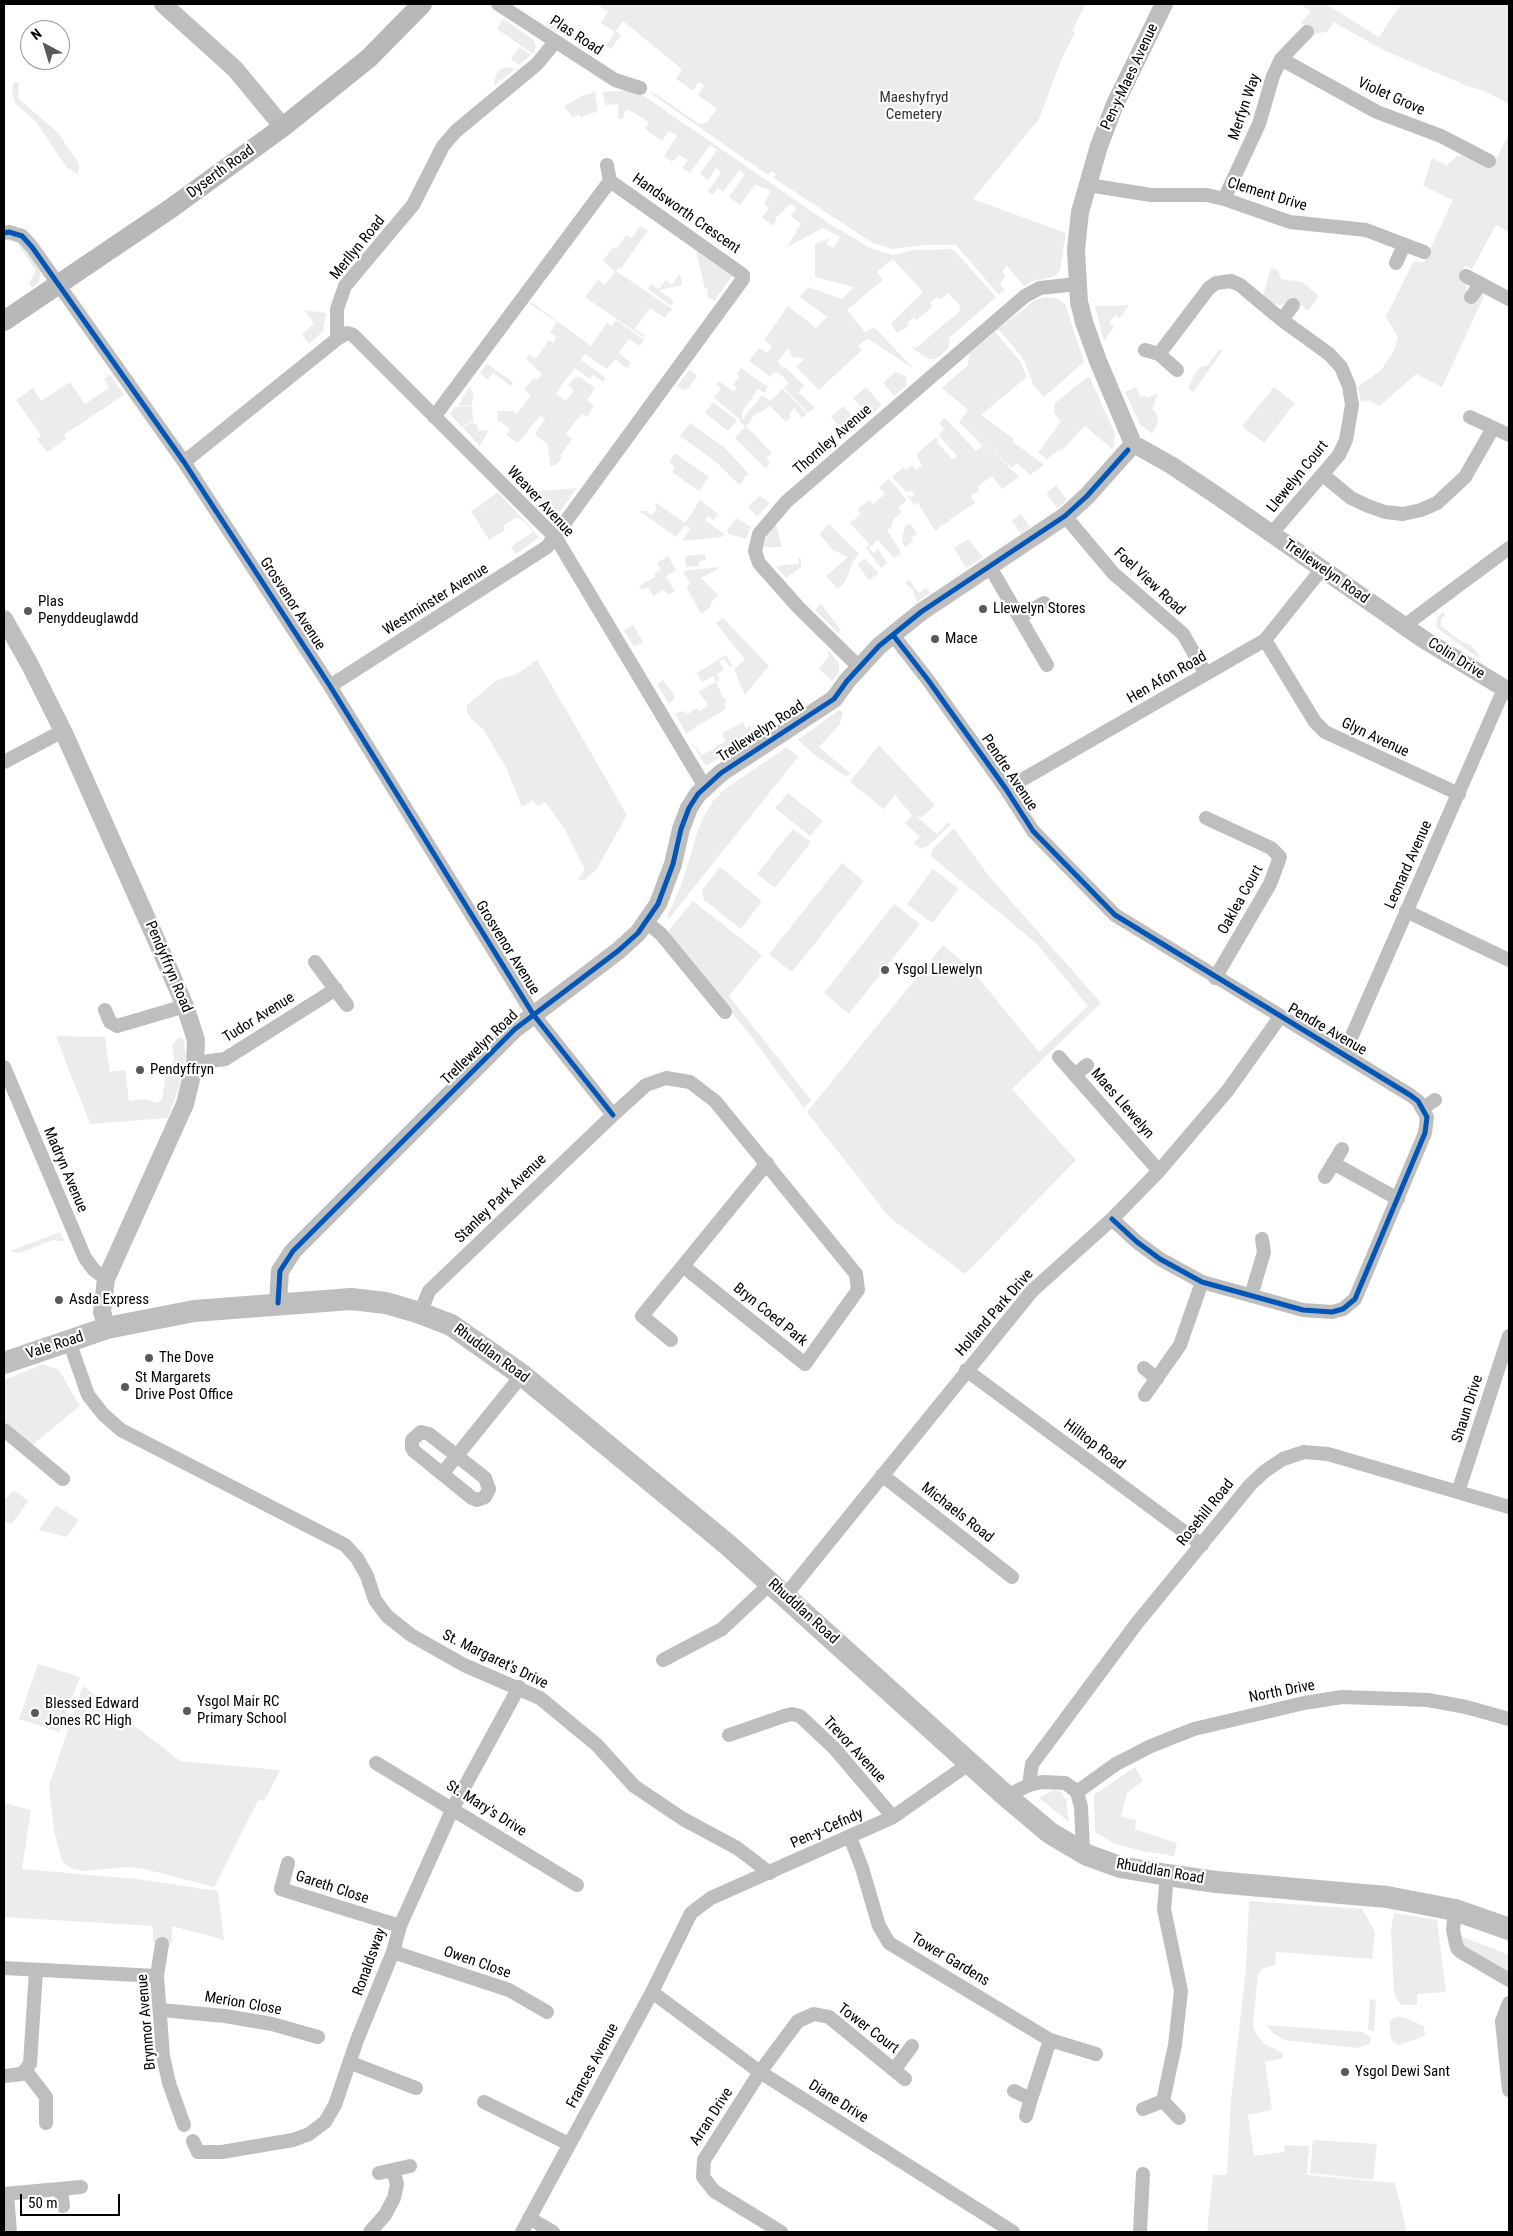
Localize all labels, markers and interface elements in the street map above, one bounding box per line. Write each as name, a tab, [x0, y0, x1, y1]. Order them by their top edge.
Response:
street label: Plas Road	[546, 12, 606, 60]
north arrow	[20, 20, 70, 70]
street label: Pen-y-Maes Avenue	[1097, 21, 1163, 133]
text: N	[28, 25, 45, 43]
street label: Merfyn Way	[1225, 71, 1265, 143]
street label: Violet Grove	[1355, 74, 1427, 120]
park label: Maeshyfryd Cemetery	[879, 89, 949, 124]
street label: Dyserth Road	[184, 142, 258, 202]
street label: Handsworth Crescent	[628, 170, 744, 258]
street label: Clement Drive	[1225, 174, 1309, 216]
street label: Merllyn Road	[327, 212, 389, 284]
street label: Thornley Avenue	[790, 401, 876, 479]
street label: Llewelyn Court	[1263, 437, 1333, 517]
street label: Weaver Avenue	[503, 463, 577, 541]
street label: Trellewelyn Road	[1280, 536, 1372, 608]
street label: Foel View Road	[1110, 544, 1188, 620]
street label: Grosvenor Avenue	[255, 554, 329, 654]
street label: Westminster Avenue	[380, 560, 492, 640]
place label: Plas Penyddeuglawdd	[38, 593, 138, 628]
place label: Llewelyn Stores	[993, 600, 1086, 618]
marker: Llewelyn Stores	[977, 603, 989, 615]
marker: Plas Penyddeuglawdd	[22, 605, 34, 617]
place label: Mace	[945, 630, 977, 648]
marker: Mace	[929, 633, 941, 645]
street label: Colin Drive	[1424, 635, 1488, 683]
street label: Hen Afon Road	[1124, 648, 1210, 708]
street label: Trellewelyn Road	[714, 697, 808, 767]
street label: Glyn Avenue	[1338, 715, 1412, 761]
street label: Pendre Avenue	[977, 731, 1041, 815]
street label: Leonard Avenue	[1382, 818, 1436, 912]
street label: Oaklea Court	[1215, 862, 1267, 938]
street label: Grosvenor Avenue	[471, 898, 543, 998]
street label: Pendyffryn Road	[141, 919, 195, 1015]
place label: Ysgol Llewelyn	[895, 961, 982, 979]
marker: Ysgol Llewelyn	[879, 964, 891, 976]
street label: Tudor Avenue	[220, 989, 298, 1047]
street label: Pendre Avenue	[1284, 1000, 1370, 1060]
street label: Trellewelyn Road	[438, 1007, 522, 1089]
place label: Pendyffryn	[150, 1061, 214, 1079]
marker: Pendyffryn	[134, 1064, 146, 1076]
street label: Maes Llewelyn	[1087, 1065, 1157, 1143]
street label: Madryn Avenue	[39, 1125, 91, 1215]
street label: Stanley Park Avenue	[452, 1151, 550, 1247]
street label: Holland Park Drive	[952, 1266, 1038, 1360]
street label: Bryn Coed Park	[729, 1280, 811, 1350]
place label: Asda Express	[69, 1291, 149, 1309]
marker: Asda Express	[53, 1294, 65, 1306]
street label: Rhuddlan Road	[450, 1321, 532, 1387]
street label: Vale Road	[24, 1328, 86, 1364]
place label: The Dove	[159, 1349, 214, 1367]
marker: The Dove	[143, 1352, 155, 1364]
place label: St Margarets Drive Post Office	[135, 1369, 233, 1404]
street label: Shaun Drive	[1449, 1373, 1487, 1445]
marker: St Margarets Drive Post Office	[119, 1381, 131, 1393]
street label: Hilltop Road	[1060, 1416, 1128, 1474]
street label: Rosehill Road	[1174, 1476, 1238, 1550]
street label: Michaels Road	[917, 1479, 997, 1547]
street label: Rhuddlan Road	[764, 1576, 842, 1648]
street label: St. Margaret's Drive	[439, 1627, 551, 1693]
street label: North Drive	[1247, 1677, 1317, 1707]
place label: Ysgol Mair RC Primary School	[197, 1693, 287, 1728]
place label: Blessed Edward Jones RC High	[45, 1695, 139, 1730]
marker: Ysgol Mair RC Primary School	[181, 1705, 193, 1717]
marker: Blessed Edward Jones RC High	[29, 1707, 41, 1719]
street label: Trevor Avenue	[819, 1713, 889, 1787]
street label: St. Mary's Drive	[442, 1777, 530, 1841]
street label: Pen-y-Cefndy	[788, 1805, 866, 1853]
street label: Rhuddlan Road	[1115, 1855, 1205, 1889]
street label: Gareth Close	[293, 1868, 371, 1908]
street label: Ronaldsway	[349, 1926, 391, 1998]
street label: Tower Gardens	[907, 1930, 993, 1990]
street label: Owen Close	[441, 1943, 513, 1983]
street label: Brynmor Avenue	[134, 1973, 160, 2071]
street label: Merion Close	[203, 1988, 283, 2020]
street label: Tower Court	[834, 2000, 902, 2058]
street label: Frances Avenue	[563, 2021, 623, 2111]
place label: Ysgol Dewi Sant	[1355, 2063, 1450, 2081]
marker: Ysgol Dewi Sant	[1339, 2066, 1351, 2078]
street label: Diane Drive	[805, 2077, 871, 2127]
street label: Arran Drive	[687, 2085, 737, 2149]
scale bar	[22, 2184, 122, 2216]
text: 50 m	[28, 2194, 58, 2212]

